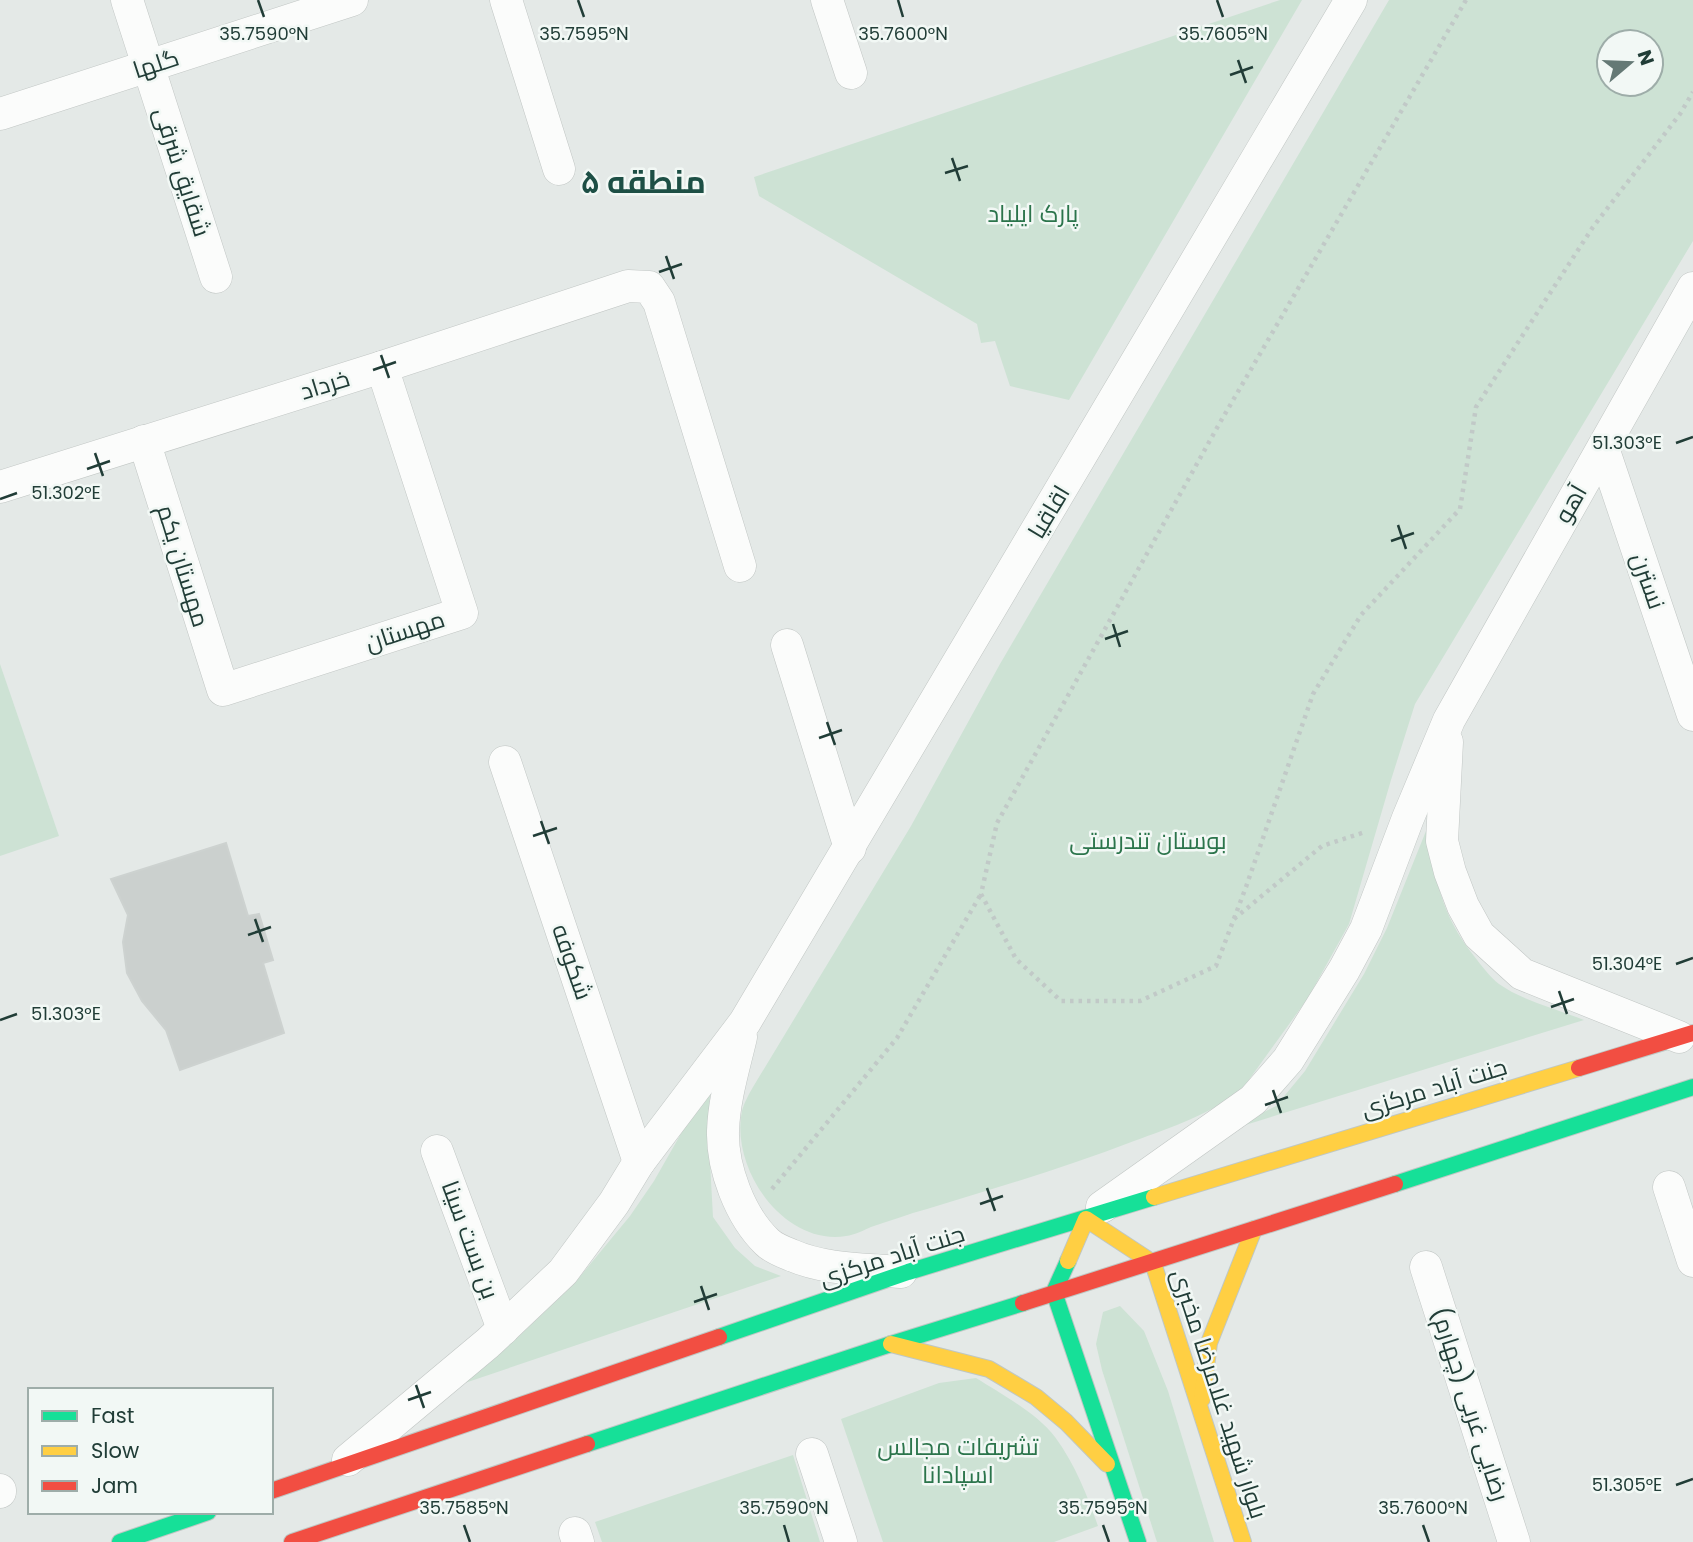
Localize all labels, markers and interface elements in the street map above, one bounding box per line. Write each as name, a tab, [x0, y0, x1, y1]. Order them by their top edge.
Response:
text: 35.7590°N	[219, 21, 309, 46]
text: 35.7595°N	[539, 21, 629, 46]
text: 35.7600°N	[858, 21, 948, 46]
text: 35.7605°N	[1178, 21, 1268, 46]
north arrow	[1595, 28, 1665, 98]
street label: گلها	[129, 41, 183, 86]
text: N	[1631, 46, 1661, 69]
street label: شقایق شرقی	[146, 103, 219, 241]
district label: منطقه ۵	[580, 159, 706, 204]
park label: پارک ایلیاد	[988, 197, 1079, 230]
street label: خرداد	[296, 361, 354, 408]
text: 51.303°E	[1592, 430, 1662, 455]
street label: آهو	[1546, 478, 1595, 529]
street label: اقاقیا	[1020, 479, 1077, 545]
text: 51.302°E	[31, 480, 101, 505]
street label: مهستان یکم	[149, 501, 218, 631]
street label: نسترن	[1624, 548, 1673, 613]
street label: مهستان	[361, 602, 449, 659]
park label: بوستان تندرستی	[1069, 824, 1227, 857]
street label: شکوفه	[544, 920, 601, 1004]
text: 51.304°E	[1592, 951, 1662, 976]
text: 51.303°E	[31, 1001, 101, 1026]
street label: جنت آباد مرکزی	[1357, 1050, 1511, 1125]
street label: بن بست سینا	[434, 1176, 507, 1304]
street label: جنت آباد مرکزی	[815, 1217, 969, 1294]
street label: بلوار شهید غلامرضا مخبری	[1164, 1265, 1275, 1523]
street label: رضایی غربی (چهارم)	[1424, 1303, 1517, 1505]
legend	[28, 1388, 273, 1514]
text: Fast	[91, 1401, 134, 1430]
park label: تشریفات مجالس اسپادانا	[877, 1430, 1039, 1491]
text: Slow	[91, 1436, 139, 1465]
text: Jam	[91, 1471, 138, 1500]
text: 51.305°E	[1592, 1472, 1662, 1497]
text: 35.7585°N	[419, 1495, 509, 1520]
text: 35.7590°N	[739, 1495, 829, 1520]
text: 35.7595°N	[1058, 1495, 1148, 1520]
text: 35.7600°N	[1378, 1495, 1468, 1520]

